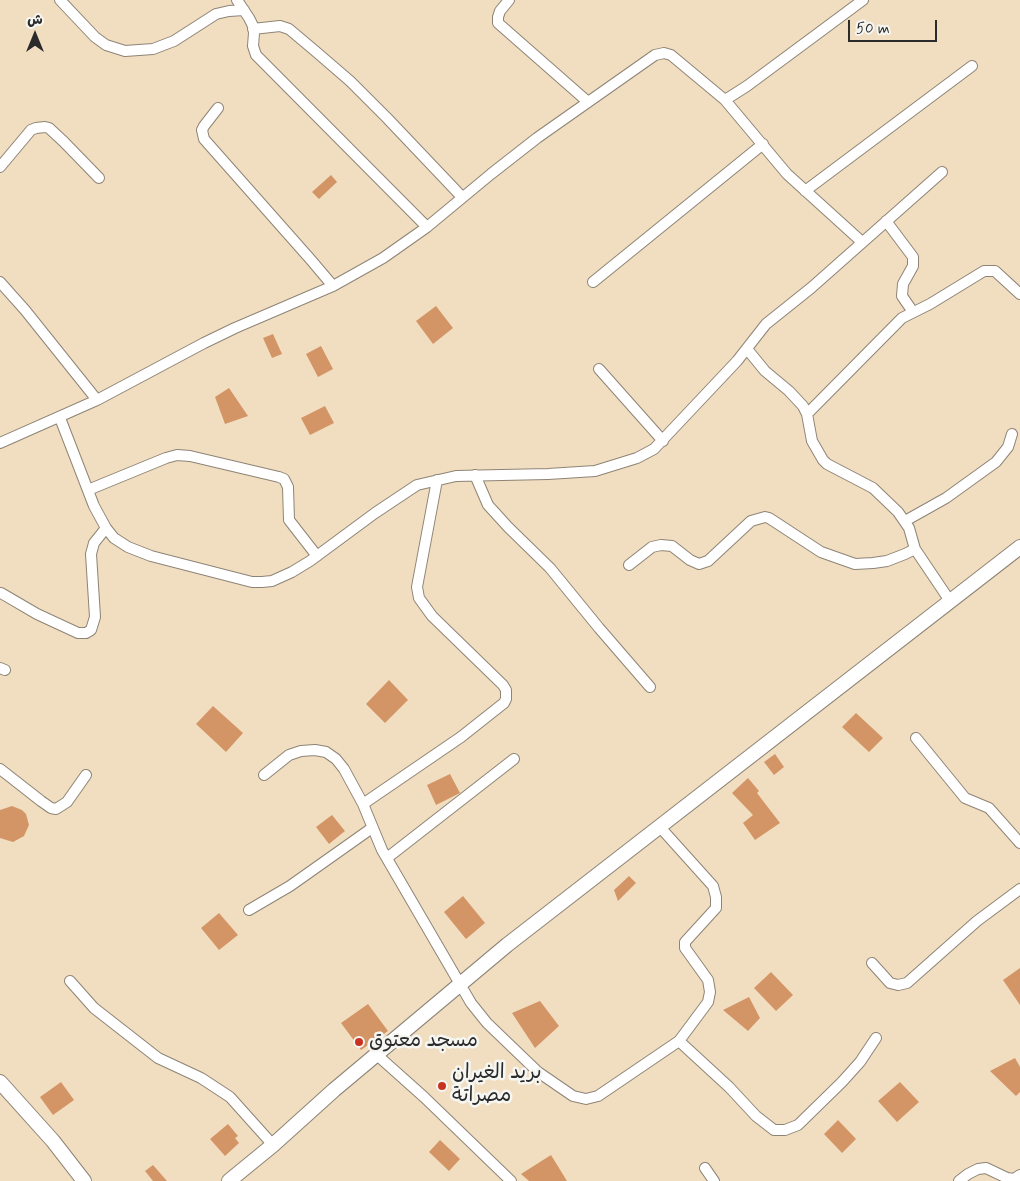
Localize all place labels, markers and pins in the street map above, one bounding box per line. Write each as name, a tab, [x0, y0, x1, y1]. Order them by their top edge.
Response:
place label: مسجد معتوق	[369, 1030, 478, 1054]
marker: مسجد معتوق	[353, 1036, 365, 1048]
place label: بريد الغيران مصراتة	[452, 1062, 541, 1109]
marker: بريد الغيران مصراتة	[436, 1080, 448, 1092]

